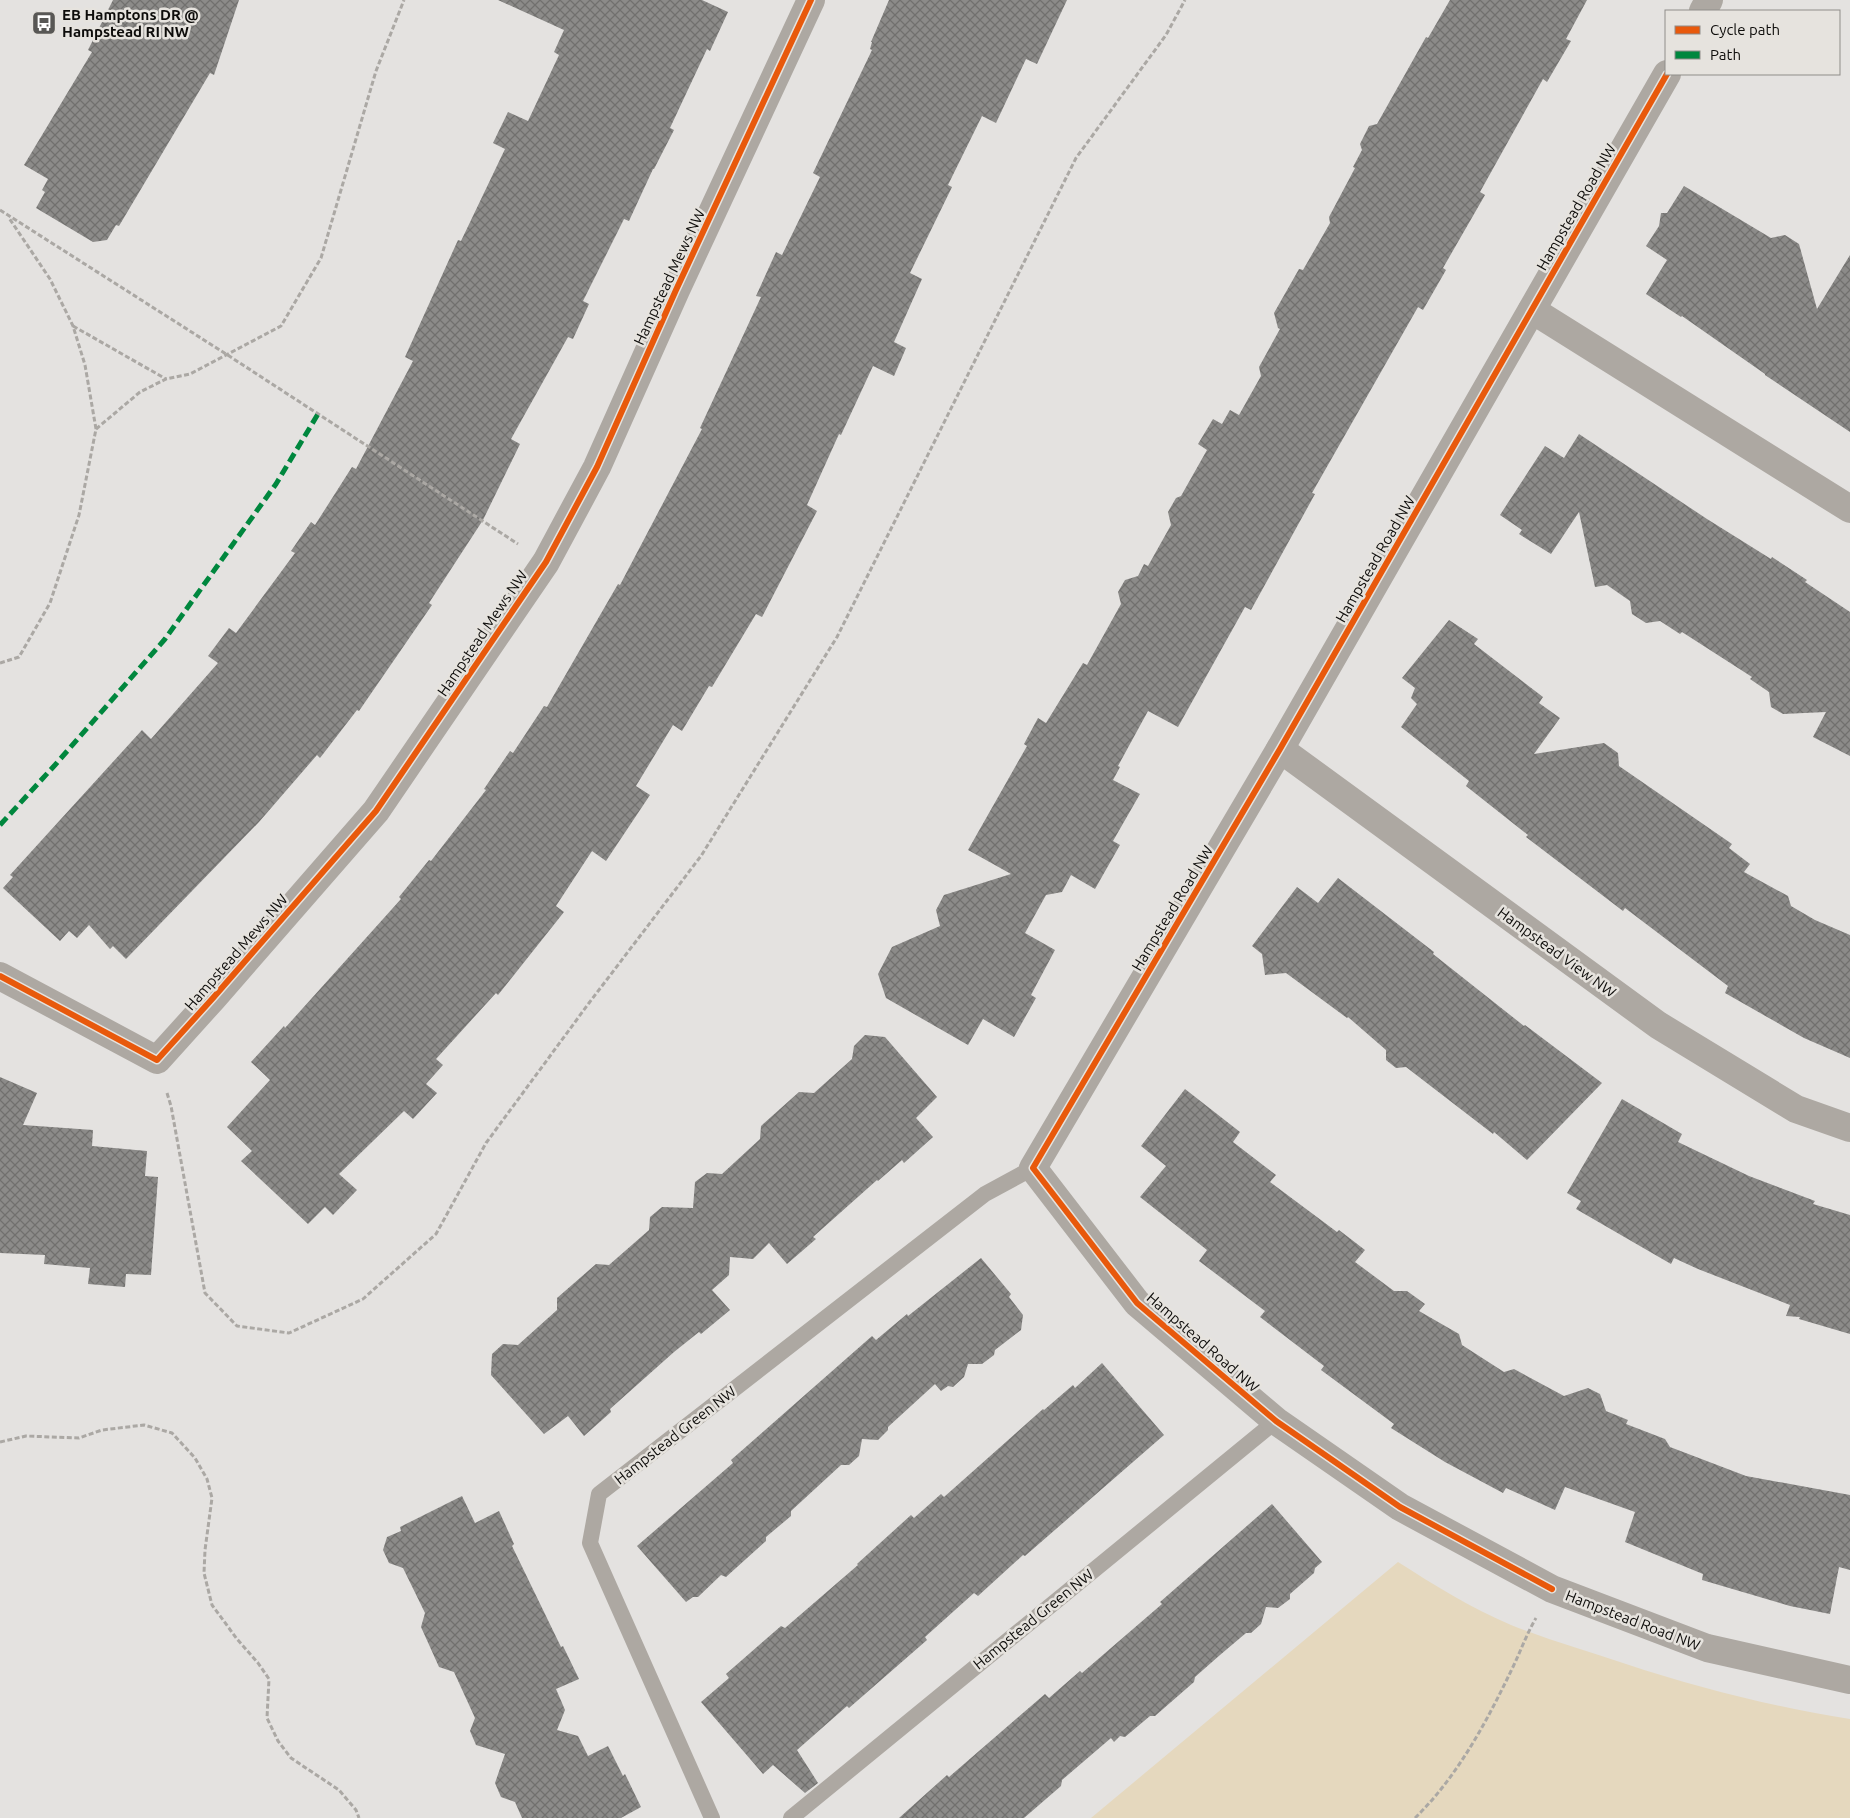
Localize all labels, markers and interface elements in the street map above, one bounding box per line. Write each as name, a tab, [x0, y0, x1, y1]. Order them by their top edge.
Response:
place label: EB Hamptons DR @ Hampstead RI NW	[62, 6, 199, 40]
bus stop icon: EB Hamptons DR @ Hampstead RI NW	[31, 10, 57, 36]
legend	[1665, 10, 1840, 75]
text: Cycle path	[1710, 21, 1780, 38]
text: Path	[1710, 46, 1741, 63]
street label: Hampstead Road NW	[1533, 141, 1619, 273]
street label: Hampstead Mews NW	[630, 206, 708, 348]
street label: Hampstead Road NW	[1332, 493, 1418, 625]
street label: Hampstead Mews NW	[434, 567, 530, 699]
street label: Hampstead Road NW	[1128, 842, 1216, 974]
street label: Hampstead Mews NW	[181, 890, 291, 1013]
street label: Hampstead View NW	[1495, 903, 1620, 1001]
street label: Hampstead Road NW	[1143, 1289, 1263, 1395]
street label: Hampstead Green NW	[611, 1382, 739, 1488]
street label: Hampstead Green NW	[970, 1565, 1096, 1673]
street label: Hampstead Road NW	[1563, 1586, 1703, 1654]

